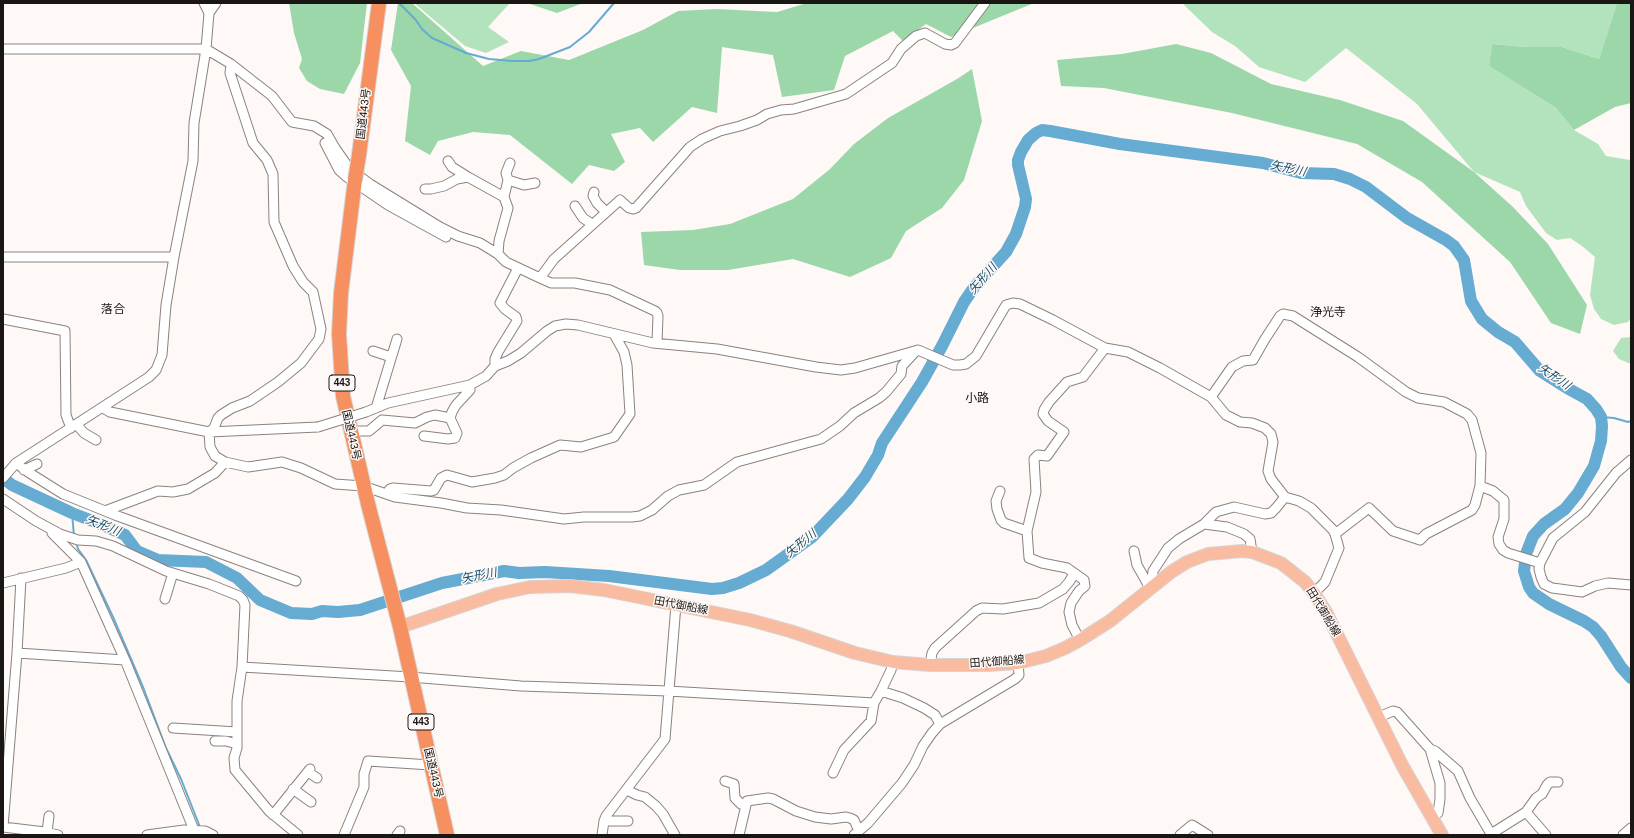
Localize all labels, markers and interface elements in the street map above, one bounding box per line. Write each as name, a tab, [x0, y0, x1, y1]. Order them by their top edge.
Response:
street label: 国道443号	[354, 88, 374, 140]
water label: 矢形川	[1269, 158, 1307, 180]
water label: 矢形川	[966, 261, 1000, 297]
district label: 落合	[101, 303, 125, 317]
district label: 浄光寺	[1310, 306, 1346, 320]
water label: 矢形川	[1535, 361, 1573, 393]
road number: 443	[329, 375, 355, 391]
district label: 小路	[965, 392, 989, 406]
street label: 国道443号	[339, 408, 363, 462]
water label: 矢形川	[84, 513, 122, 539]
water label: 矢形川	[782, 527, 820, 561]
water label: 矢形川	[460, 565, 498, 587]
street label: 田代御船線	[1303, 585, 1343, 639]
street label: 田代御船線	[653, 594, 709, 618]
street label: 田代御船線	[969, 653, 1025, 671]
road number: 443	[408, 714, 434, 730]
street label: 国道443号	[421, 746, 445, 800]

